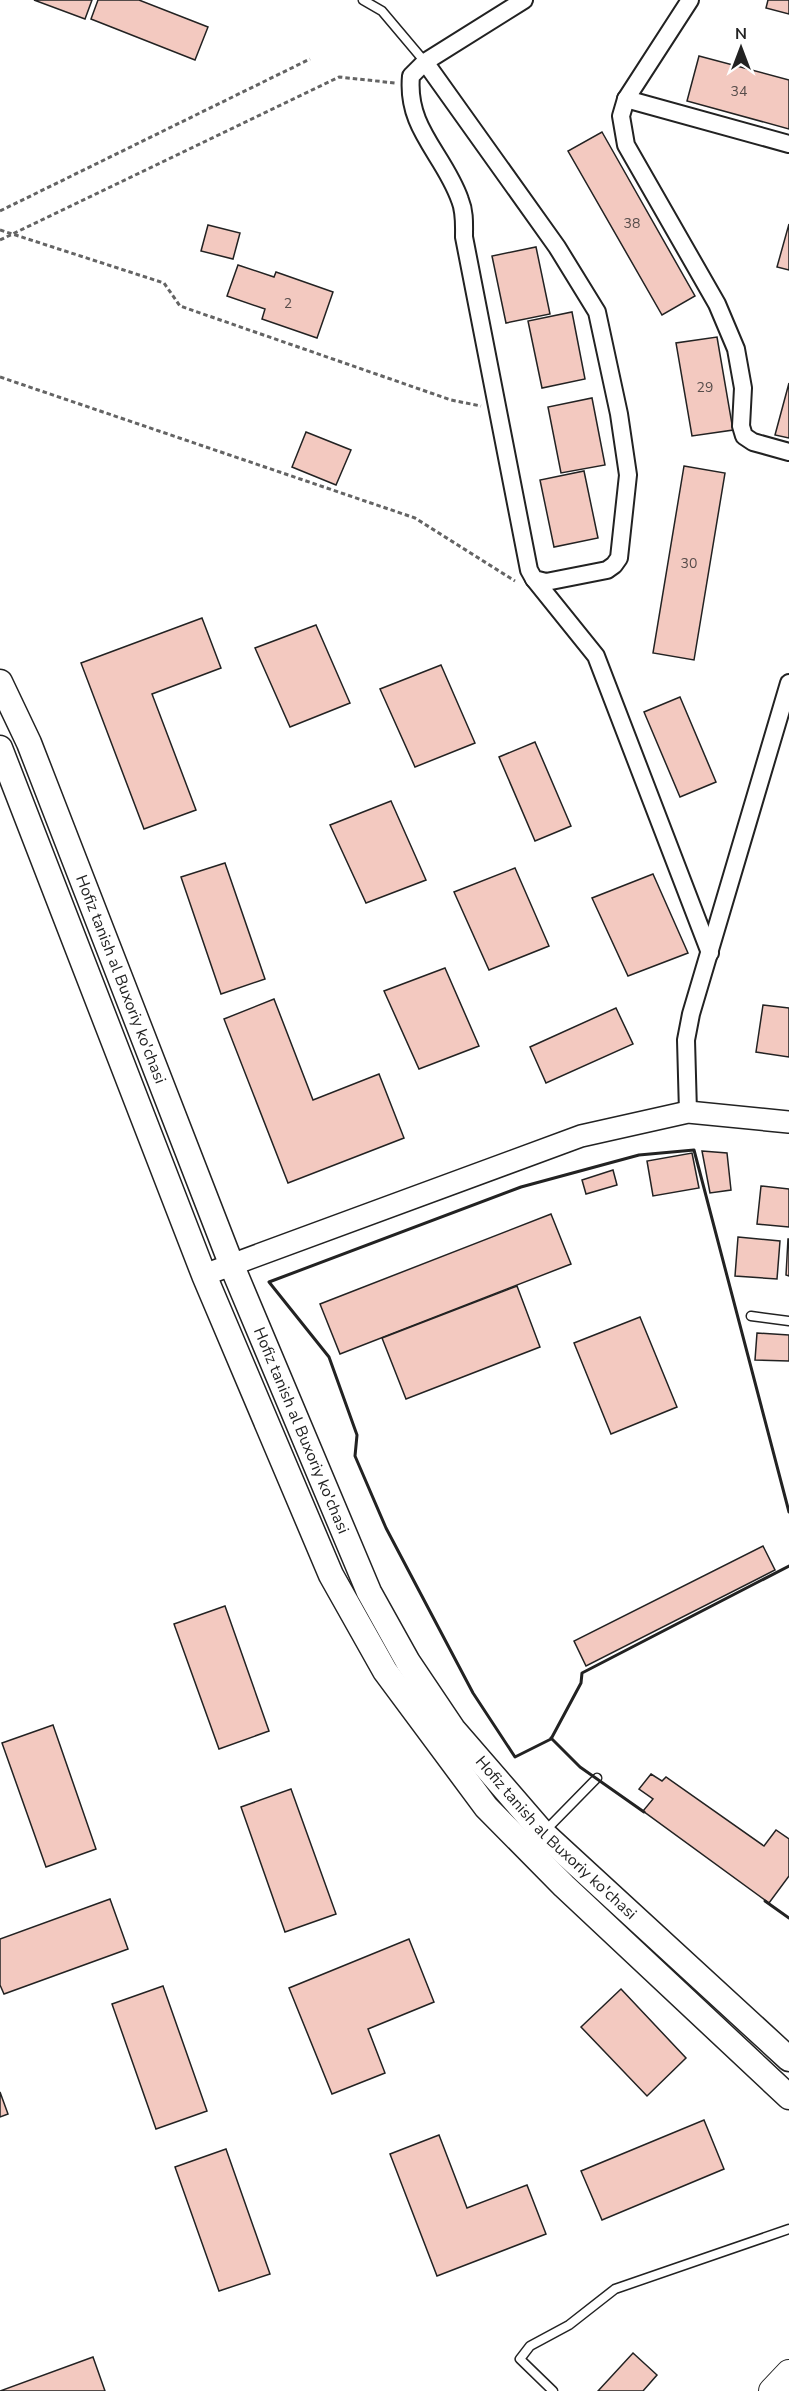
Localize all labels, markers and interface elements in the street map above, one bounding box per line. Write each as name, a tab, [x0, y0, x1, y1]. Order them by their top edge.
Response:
north arrow	[711, 18, 771, 78]
text: N	[735, 23, 747, 45]
house number: 34	[731, 82, 747, 101]
house number: 38	[624, 214, 640, 233]
house number: 2	[284, 294, 292, 313]
house number: 29	[697, 378, 713, 397]
house number: 30	[681, 554, 697, 573]
street label: Hofiz tanish al Buxoriy ko'chasi	[70, 872, 171, 1087]
street label: Hofiz tanish al Buxoriy ko'chasi	[248, 1324, 354, 1537]
street label: Hofiz tanish al Buxoriy ko'chasi	[470, 1751, 641, 1925]

